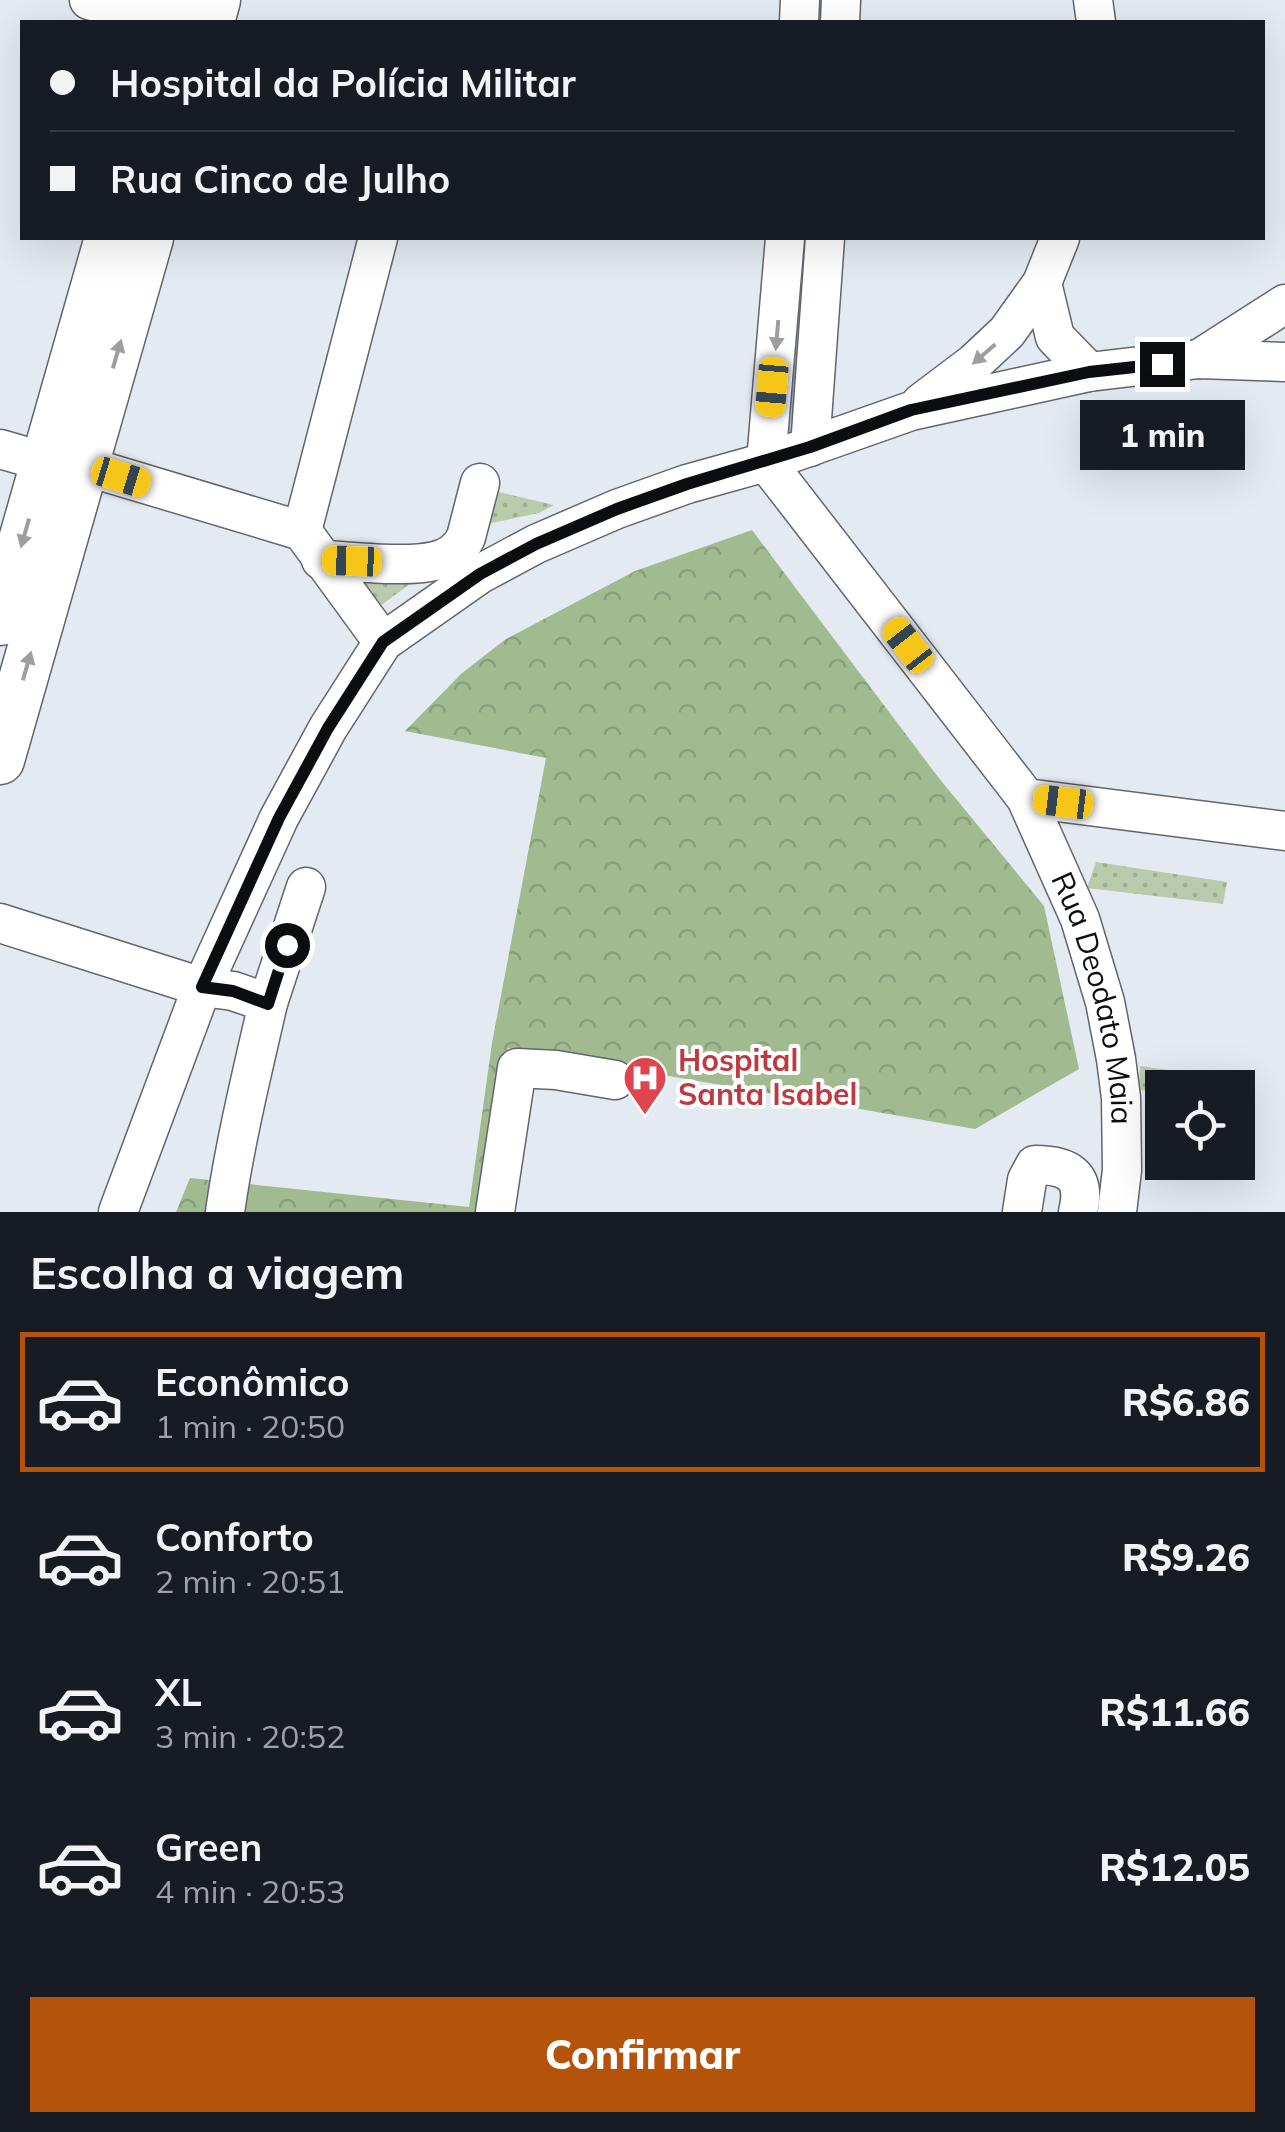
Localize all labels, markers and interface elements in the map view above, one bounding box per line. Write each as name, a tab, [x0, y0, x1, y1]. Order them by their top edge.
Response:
text: Hospital da Polícia Militar	[110, 59, 576, 107]
text: Rua Cinco de Julho	[110, 155, 450, 203]
one-way arrow	[768, 319, 784, 351]
one-way arrow	[109, 338, 125, 369]
one-way arrow	[972, 342, 997, 364]
route end	[1140, 342, 1185, 387]
car	[754, 356, 790, 418]
callout: 1 min	[1080, 399, 1244, 469]
text: 1 min	[1120, 415, 1205, 455]
car	[88, 454, 154, 500]
one-way arrow	[17, 518, 32, 549]
car	[321, 545, 383, 577]
car	[878, 612, 938, 678]
one-way arrow	[20, 650, 35, 681]
car	[1031, 783, 1095, 821]
street label: Rua Deodato Maia	[1043, 866, 1141, 1125]
route start	[265, 923, 310, 968]
place label: Hospital Santa Isabel	[678, 1041, 857, 1113]
hospital icon: Hospital Santa Isabel	[622, 1055, 668, 1116]
map controls	[1145, 1070, 1255, 1180]
button: locate	[1145, 1070, 1255, 1180]
text: Escolha a viagem	[30, 1244, 405, 1300]
icon: car	[35, 1357, 125, 1447]
text: Econômico	[155, 1358, 350, 1406]
text: R$6.86	[1122, 1378, 1250, 1426]
text: 1 min · 20:50	[155, 1406, 345, 1446]
icon: car	[35, 1512, 125, 1602]
text: Conforto	[155, 1513, 314, 1561]
text: R$9.26	[1122, 1533, 1250, 1581]
text: 2 min · 20:51	[155, 1561, 345, 1601]
icon: car	[35, 1667, 125, 1757]
text: XL	[155, 1668, 202, 1716]
text: R$11.66	[1099, 1688, 1250, 1736]
text: 3 min · 20:52	[155, 1716, 345, 1756]
icon: car	[35, 1822, 125, 1912]
text: Green	[155, 1823, 262, 1871]
text: R$12.05	[1099, 1843, 1250, 1891]
text: 4 min · 20:53	[155, 1871, 345, 1911]
button: Confirmar	[30, 1997, 1255, 2112]

